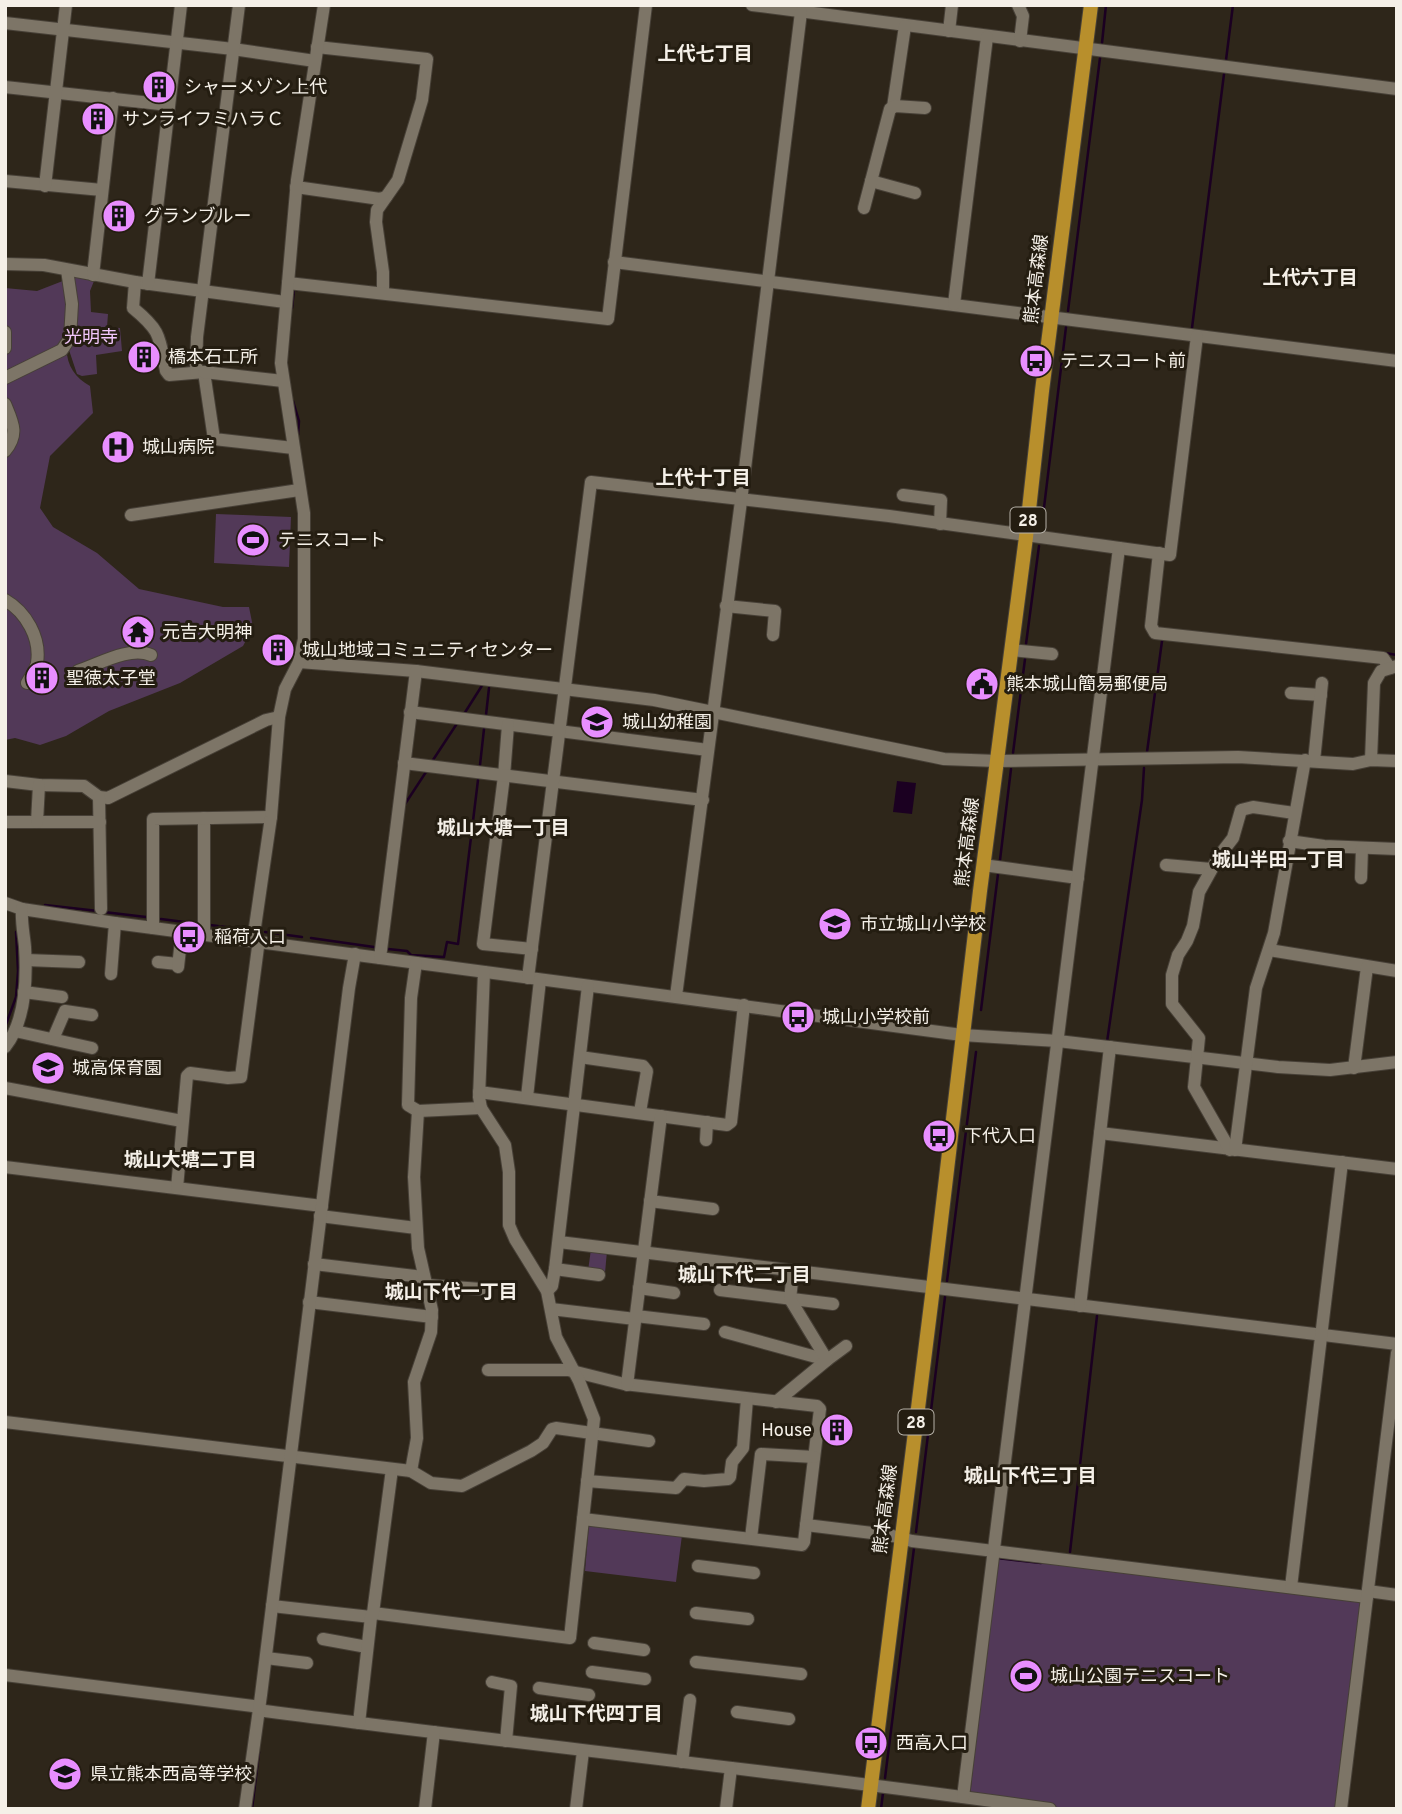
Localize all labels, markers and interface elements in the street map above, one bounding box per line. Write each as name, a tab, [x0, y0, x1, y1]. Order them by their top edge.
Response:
district label: 上代七丁目	[657, 43, 753, 67]
building icon: シャーメゾン上代	[140, 68, 178, 106]
place label: シャーメゾン上代	[184, 77, 327, 100]
building icon: サンライフミハラＣ	[79, 100, 117, 138]
place label: サンライフミハラＣ	[122, 109, 284, 132]
building icon: グランブルー	[100, 197, 138, 235]
place label: グランブルー	[144, 206, 251, 229]
street label: 熊本高森線	[1021, 233, 1054, 325]
district label: 上代六丁目	[1262, 267, 1358, 291]
park label: 光明寺	[64, 327, 118, 350]
building icon: 橋本石工所	[125, 338, 163, 376]
bus stop icon: テニスコート前	[1017, 342, 1055, 380]
place label: 橋本石工所	[168, 347, 258, 370]
place label: テニスコート前	[1060, 351, 1186, 374]
hospital icon: 城山病院	[99, 428, 137, 466]
place label: 城山病院	[142, 437, 214, 460]
district label: 上代十丁目	[655, 467, 751, 491]
road number: 28	[1010, 508, 1046, 533]
sports icon: テニスコート	[234, 521, 272, 559]
place label: テニスコート	[278, 530, 386, 553]
temple icon: 元吉大明神	[119, 613, 157, 651]
place label: 元吉大明神	[162, 622, 252, 645]
building icon: 城山地域コミュニティセンター	[259, 631, 297, 669]
place label: 城山地域コミュニティセンター	[302, 640, 553, 663]
building icon: 聖徳太子堂	[23, 659, 61, 697]
public building icon: 熊本城山簡易郵便局	[963, 665, 1001, 703]
place label: 聖徳太子堂	[66, 668, 156, 691]
place label: 熊本城山簡易郵便局	[1006, 674, 1168, 697]
school or university icon: 城山幼稚園	[578, 703, 616, 741]
place label: 城山幼稚園	[622, 712, 712, 735]
street label: 熊本高森線	[952, 796, 985, 888]
district label: 城山大塘一丁目	[436, 817, 570, 841]
district label: 城山半田一丁目	[1211, 849, 1345, 873]
school or university icon: 市立城山小学校	[816, 905, 854, 943]
place label: 市立城山小学校	[860, 914, 986, 937]
bus stop icon: 稲荷入口	[170, 918, 208, 956]
place label: 稲荷入口	[214, 927, 286, 950]
bus stop icon: 城山小学校前	[779, 998, 817, 1036]
place label: 城山小学校前	[822, 1007, 930, 1030]
school or university icon: 城高保育園	[29, 1049, 67, 1087]
place label: 城高保育園	[72, 1058, 162, 1081]
bus stop icon: 下代入口	[920, 1117, 958, 1155]
place label: 下代入口	[964, 1126, 1036, 1149]
district label: 城山大塘二丁目	[123, 1149, 257, 1173]
district label: 城山下代二丁目	[677, 1264, 811, 1288]
district label: 城山下代一丁目	[384, 1281, 518, 1305]
road number: 28	[898, 1410, 934, 1434]
building icon: House	[818, 1411, 856, 1449]
place label: House	[761, 1420, 812, 1443]
street label: 熊本高森線	[870, 1463, 903, 1555]
district label: 城山下代三丁目	[963, 1465, 1097, 1489]
sports icon: 城山公園テニスコート	[1007, 1657, 1045, 1695]
place label: 城山公園テニスコート	[1050, 1666, 1230, 1689]
district label: 城山下代四丁目	[529, 1703, 663, 1727]
bus stop icon: 西高入口	[852, 1724, 890, 1762]
place label: 西高入口	[896, 1733, 968, 1756]
school or university icon: 県立熊本西高等学校	[46, 1755, 84, 1793]
place label: 県立熊本西高等学校	[90, 1764, 252, 1787]

